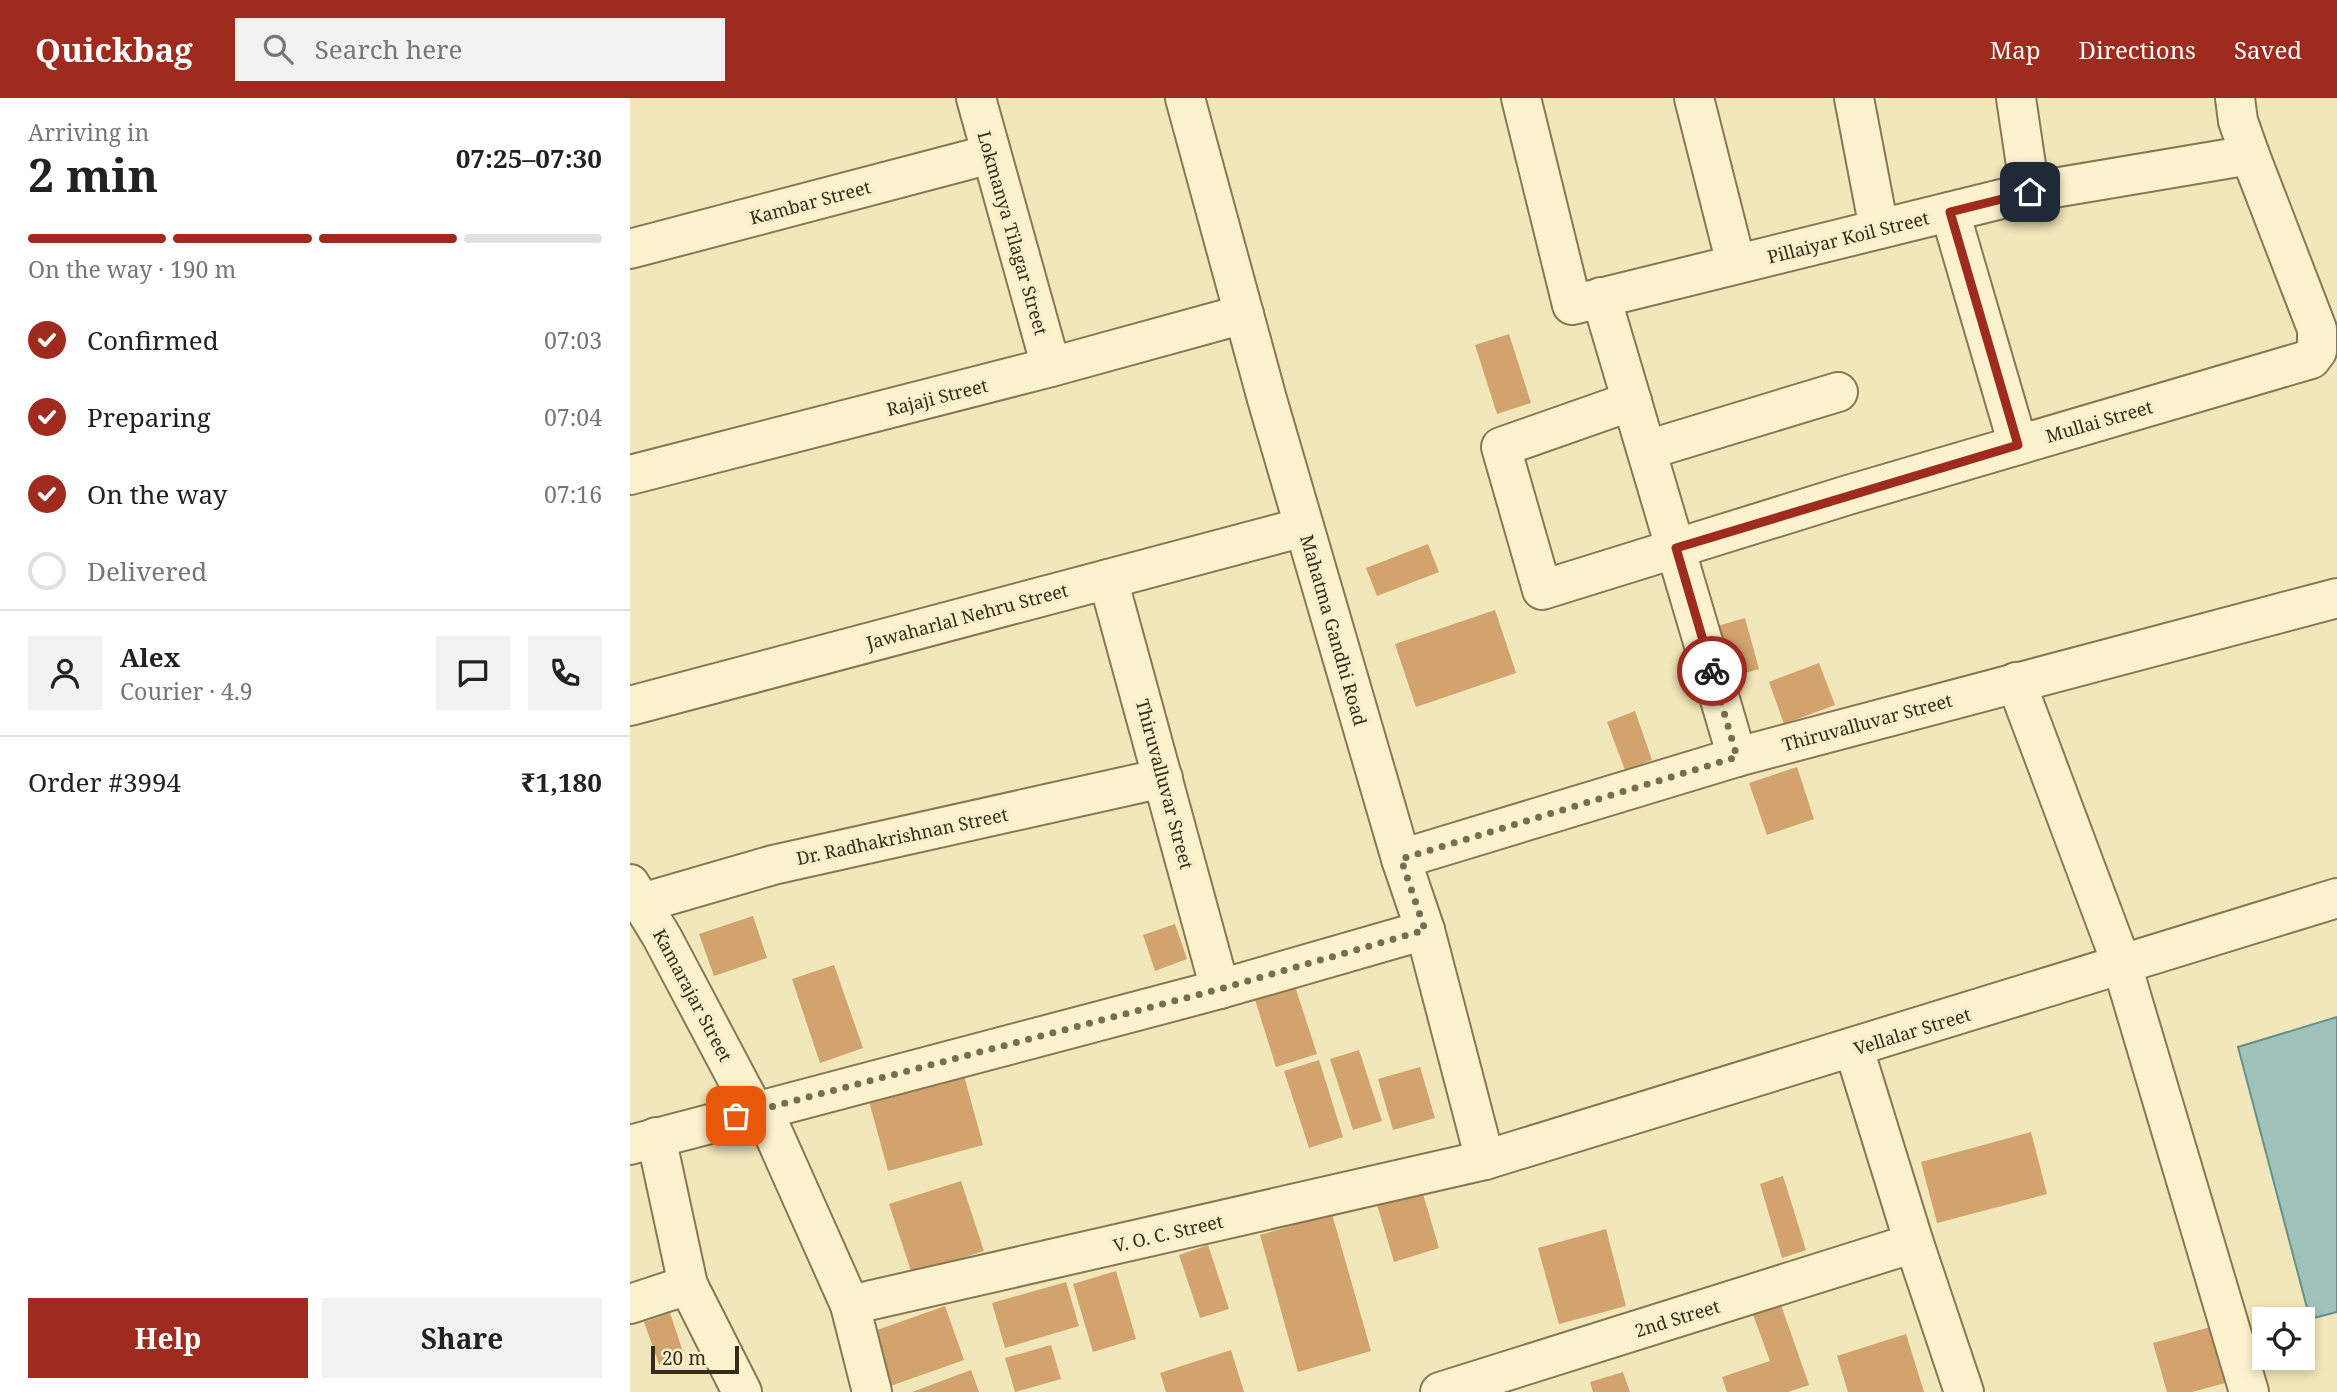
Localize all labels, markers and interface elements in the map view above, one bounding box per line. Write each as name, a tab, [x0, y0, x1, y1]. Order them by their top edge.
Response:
search box	[235, 18, 725, 81]
text: Quickbag	[35, 27, 193, 72]
icon: search	[259, 30, 297, 68]
text: Search here	[315, 31, 462, 67]
text: Map	[1990, 33, 2041, 66]
text: Directions	[2079, 33, 2196, 66]
text: Saved	[2234, 33, 2302, 66]
text: Arriving in	[28, 116, 149, 148]
street label: Lokmanya Tilagar Street	[972, 128, 1054, 338]
text: 07:25–07:30	[456, 140, 602, 176]
text: 2 min	[28, 143, 158, 205]
pin	[2000, 162, 2060, 222]
icon: home	[2011, 173, 2049, 211]
street label: Kambar Street	[747, 174, 873, 230]
street label: Pillaiyar Koil Street	[1765, 205, 1931, 269]
text: On the way · 190 m	[28, 253, 236, 285]
icon: check	[28, 321, 66, 359]
text: Confirmed	[87, 322, 219, 358]
text: 07:03	[544, 324, 602, 356]
street label: Rajaji Street	[884, 373, 990, 421]
street label: Mullai Street	[2043, 394, 2155, 448]
icon: check	[28, 398, 66, 436]
text: Preparing	[87, 399, 211, 435]
text: 07:04	[544, 401, 602, 433]
icon: check	[28, 475, 66, 513]
text: On the way	[87, 476, 227, 512]
text: 07:16	[544, 478, 602, 510]
street label: Mahatma Gandhi Road	[1295, 532, 1373, 728]
text: Delivered	[87, 553, 207, 589]
street label: Jawaharlal Nehru Street	[863, 578, 1070, 655]
button: person	[28, 636, 102, 710]
button: chat	[436, 636, 510, 710]
button: phone	[528, 636, 602, 710]
courier	[1677, 636, 1747, 706]
text: Alex	[120, 639, 180, 675]
icon: bike	[1693, 652, 1731, 690]
text: Courier · 4.9	[120, 675, 253, 707]
street label: Thiruvalluvar Street	[1779, 688, 1955, 756]
street label: Thiruvalluvar Street	[1131, 696, 1199, 872]
text: Order #3994	[28, 764, 181, 800]
text: ₹1,180	[521, 764, 602, 800]
street label: Dr. Radhakrishnan Street	[794, 802, 1010, 870]
street label: Kamarajar Street	[648, 924, 738, 1066]
street label: Vellalar Street	[1851, 1002, 1973, 1060]
pin	[706, 1086, 766, 1146]
icon: bag	[717, 1097, 755, 1135]
street label: V. O. C. Street	[1111, 1209, 1225, 1257]
street label: 2nd Street	[1632, 1294, 1722, 1342]
button: Help	[28, 1298, 308, 1378]
button: Share	[322, 1298, 602, 1378]
map controls	[2252, 1307, 2315, 1370]
button: locate	[2252, 1307, 2315, 1370]
scale bar	[651, 1343, 738, 1375]
text: 20 m	[662, 1345, 706, 1371]

